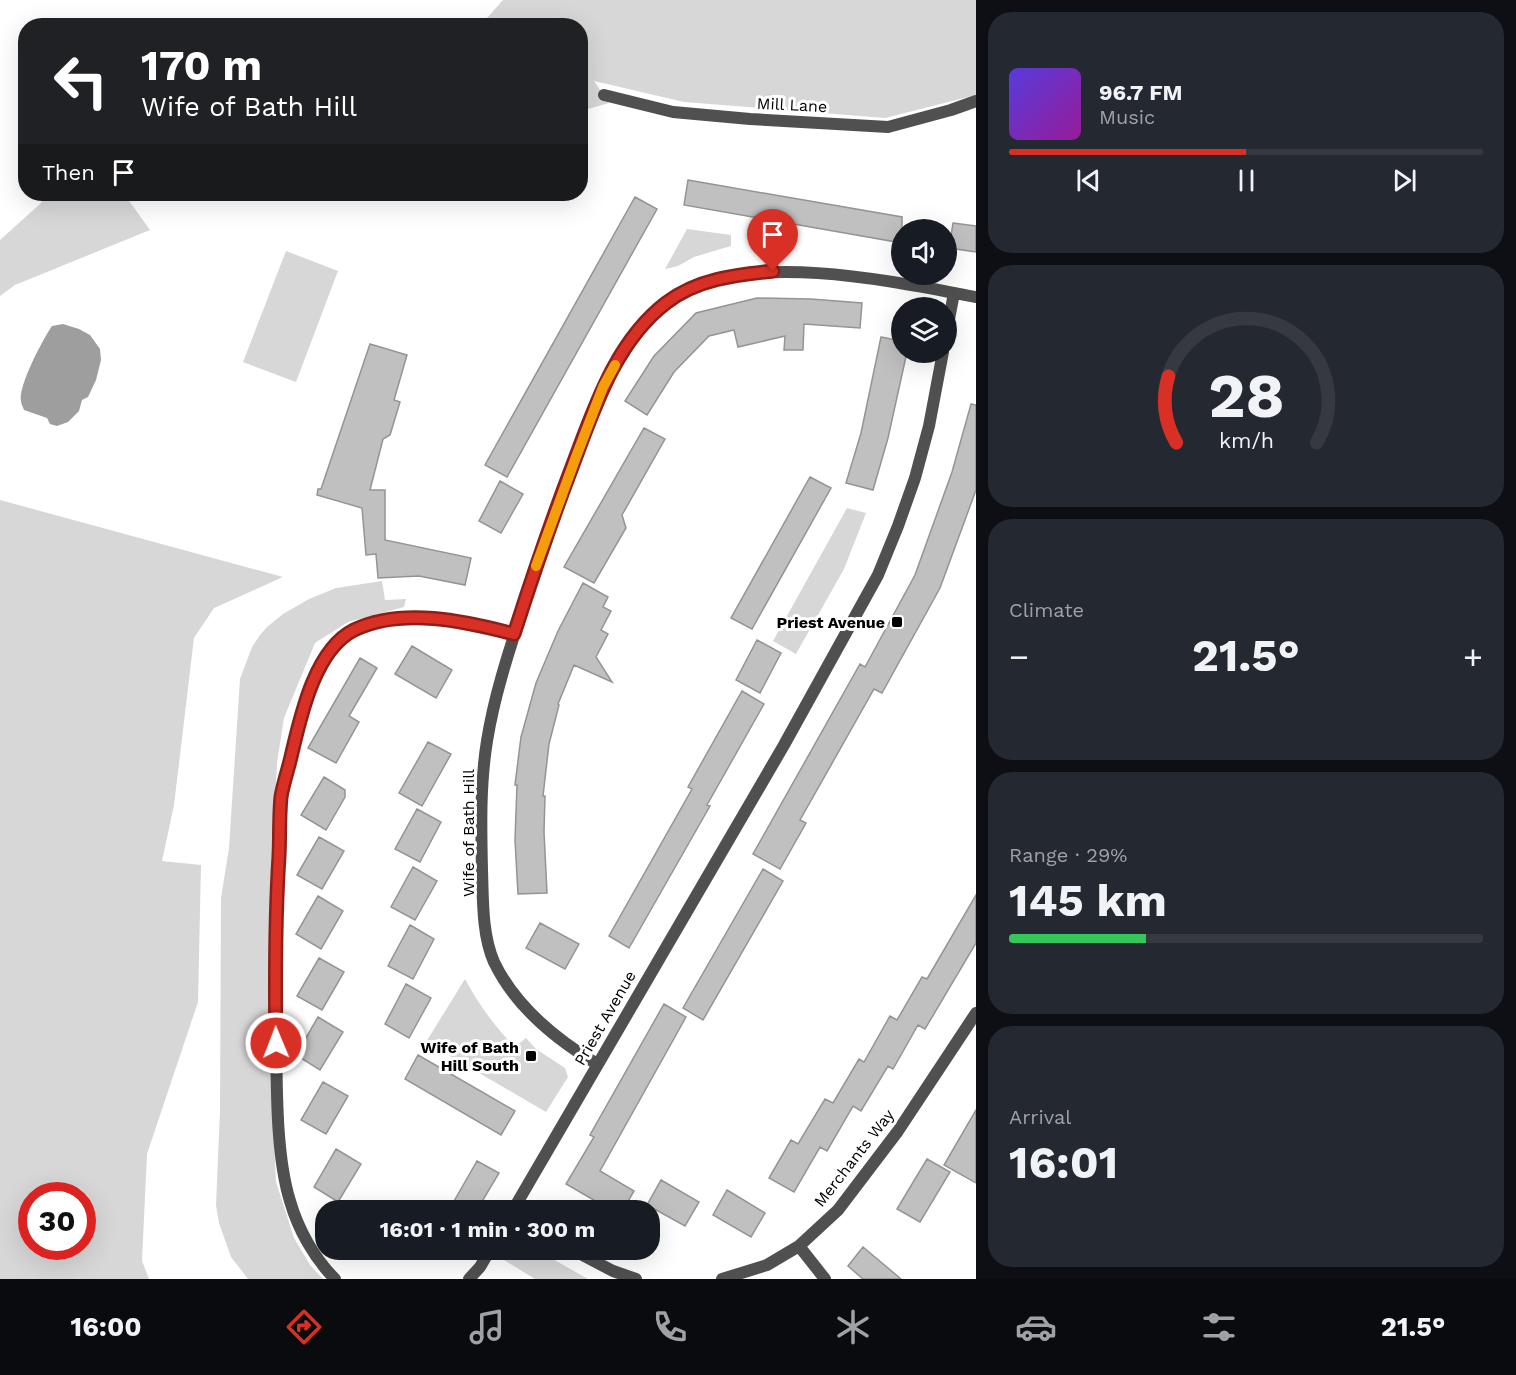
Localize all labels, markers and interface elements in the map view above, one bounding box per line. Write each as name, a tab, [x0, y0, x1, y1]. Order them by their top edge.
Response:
text: 170 m	[141, 41, 262, 90]
icon: left	[42, 42, 120, 120]
text: 96.7 FM	[1099, 80, 1183, 105]
text: Wife of Bath Hill	[141, 91, 357, 123]
street label: Mill Lane	[756, 94, 828, 116]
text: Music	[1099, 105, 1155, 129]
icon: arrive	[107, 156, 140, 189]
text: Then	[42, 160, 95, 185]
icon: previous	[1072, 164, 1105, 197]
icon: pause	[1230, 164, 1263, 197]
icon: next	[1388, 164, 1421, 197]
pin	[747, 209, 798, 271]
icon: arrive	[756, 218, 789, 251]
map controls	[891, 219, 957, 363]
button: sound	[891, 219, 957, 285]
button: layers	[891, 297, 957, 363]
text: 28	[1208, 359, 1284, 432]
text: km/h	[1218, 429, 1274, 454]
text: Climate	[1009, 598, 1084, 622]
place label: Priest Avenue	[777, 613, 885, 632]
marker: Priest Avenue	[890, 615, 904, 629]
text: 21.5°	[1192, 629, 1300, 682]
text: −	[1009, 637, 1029, 676]
text: +	[1463, 637, 1483, 676]
street label: Wife of Bath Hill	[459, 769, 478, 897]
text: Range · 29%	[1009, 843, 1127, 867]
text: 145 km	[1009, 874, 1167, 927]
street label: Priest Avenue	[570, 967, 640, 1069]
position arrow	[244, 1011, 308, 1075]
place label: Wife of Bath Hill South	[421, 1038, 519, 1075]
marker: Wife of Bath Hill South	[524, 1049, 538, 1063]
street label: Merchants Way	[810, 1105, 898, 1211]
text: Arrival	[1009, 1105, 1071, 1129]
text: 16:01	[1009, 1136, 1118, 1189]
speed limit sign: 30	[18, 1182, 96, 1260]
text: 16:01 · 1 min · 300 m	[380, 1217, 595, 1242]
icon: directions	[283, 1306, 325, 1348]
icon: music	[466, 1306, 508, 1348]
icon: phone	[649, 1306, 691, 1348]
icon: climate	[832, 1306, 874, 1348]
icon: car	[1015, 1306, 1057, 1348]
icon: filters	[1198, 1306, 1240, 1348]
text: 16:00	[71, 1311, 142, 1343]
text: 21.5°	[1381, 1311, 1445, 1343]

